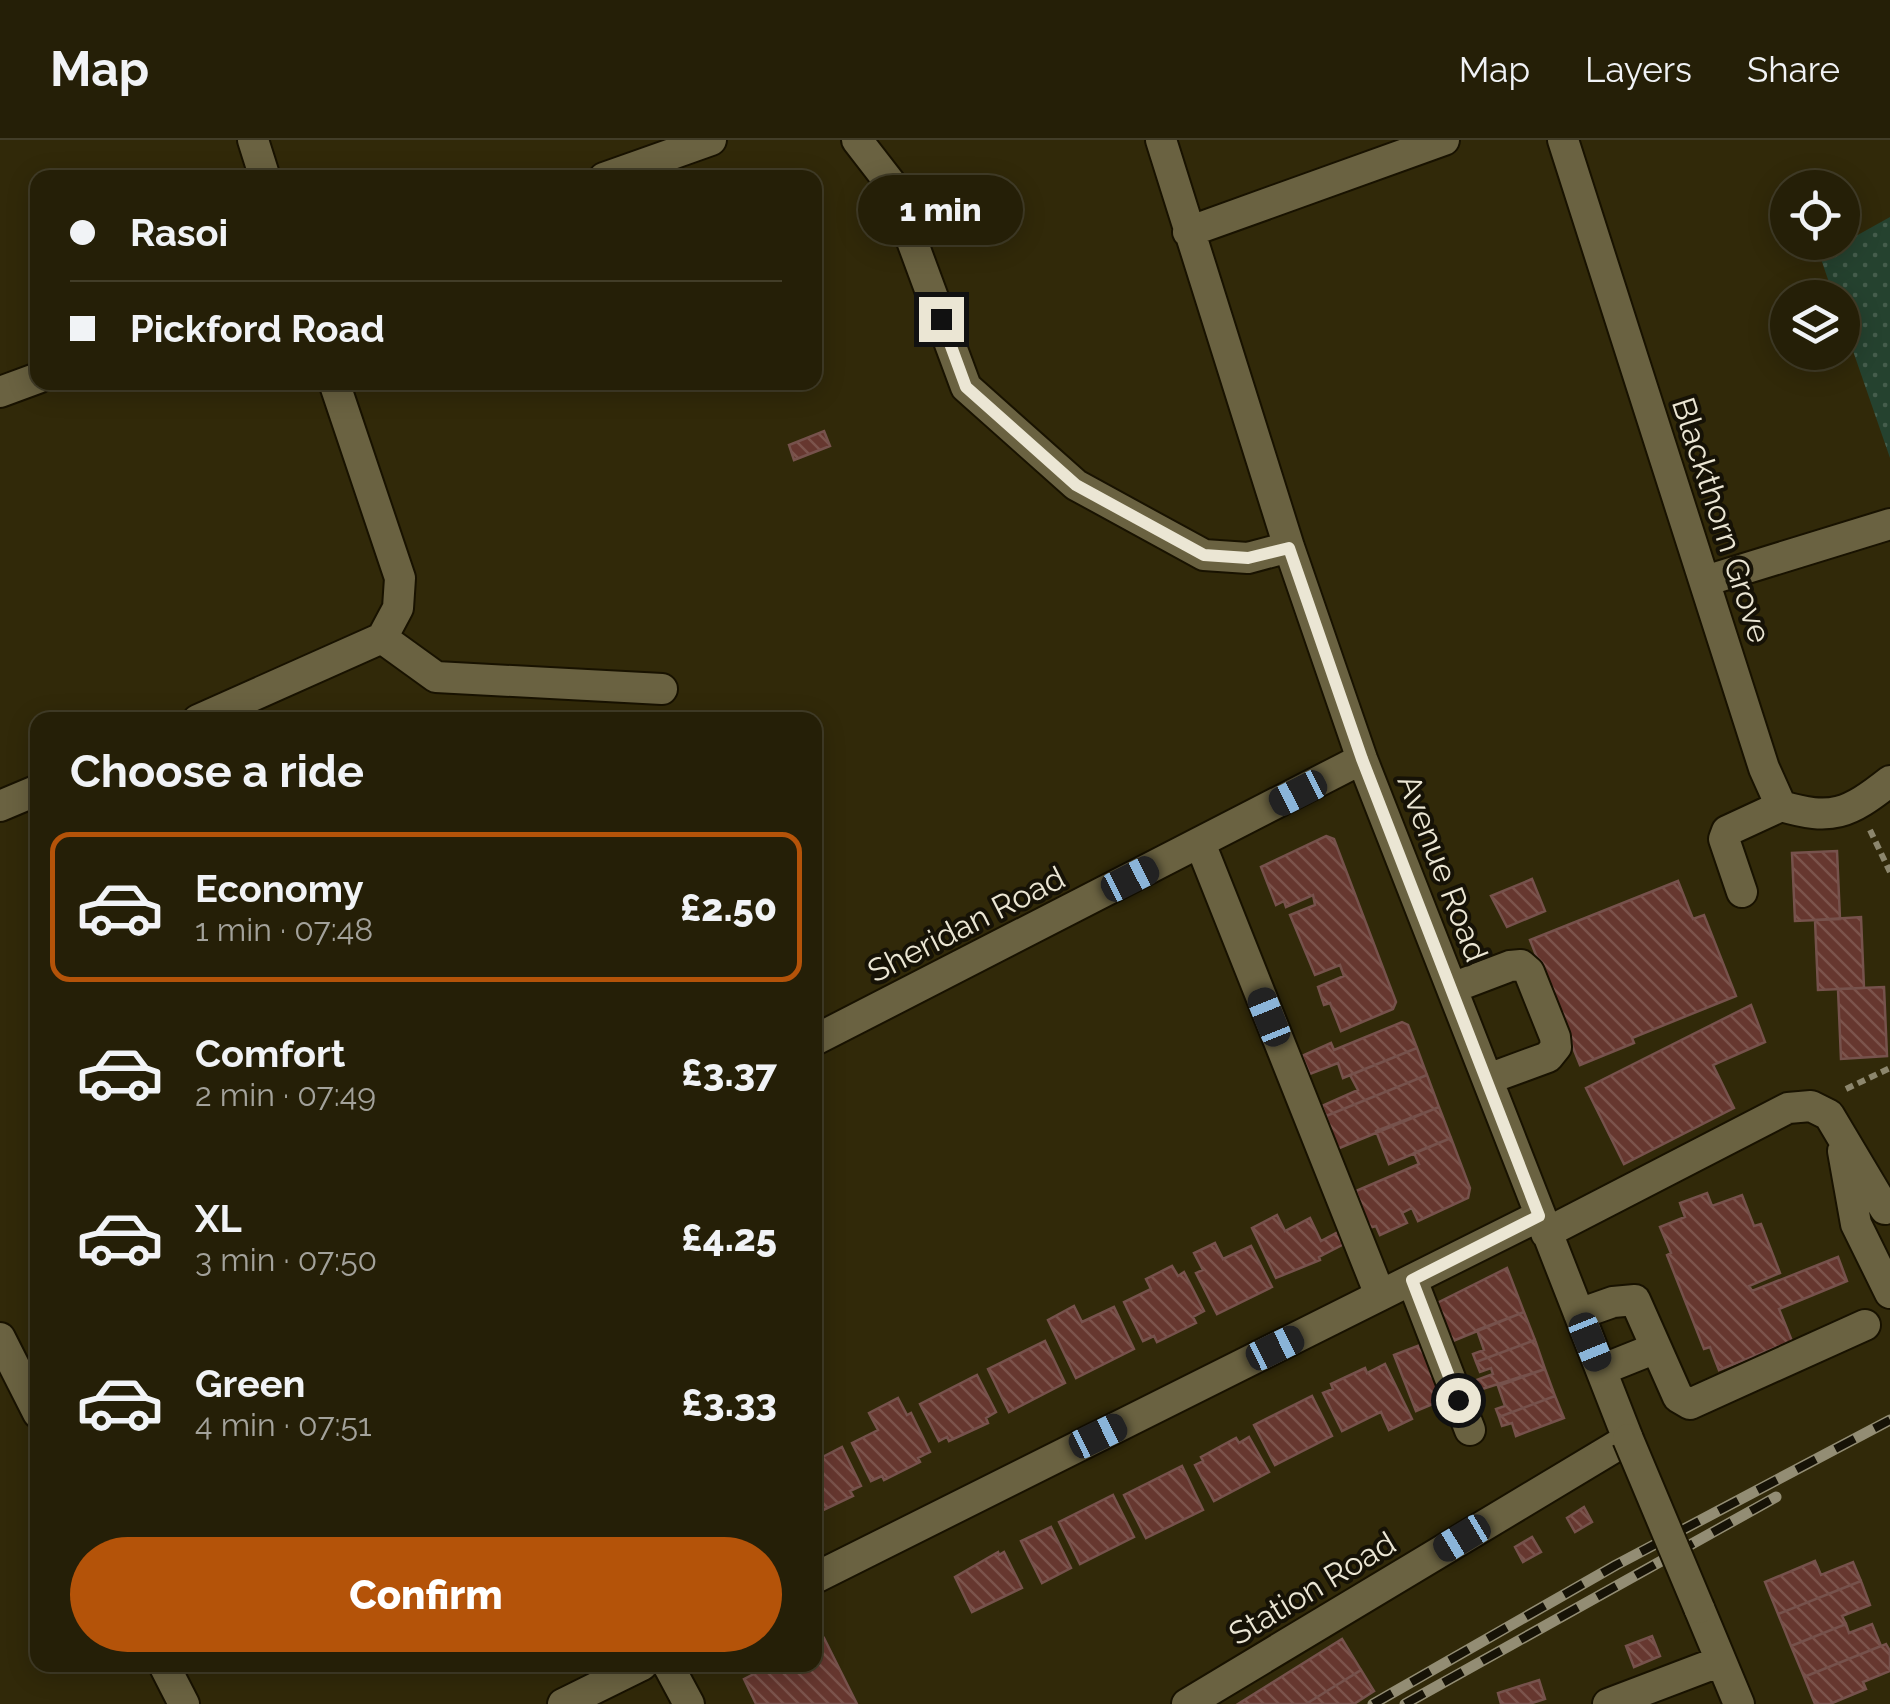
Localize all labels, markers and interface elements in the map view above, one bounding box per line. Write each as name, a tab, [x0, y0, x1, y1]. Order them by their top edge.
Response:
text: Map	[50, 41, 149, 97]
text: Map	[1459, 49, 1530, 90]
text: Layers	[1585, 49, 1692, 90]
text: Share	[1747, 49, 1840, 90]
map controls	[1770, 170, 1860, 370]
button: locate	[1770, 170, 1860, 260]
callout: 1 min	[858, 174, 1024, 244]
text: 1 min	[899, 191, 982, 228]
text: Rasoi	[130, 210, 228, 255]
button: layers	[1770, 280, 1860, 370]
route end	[919, 297, 964, 342]
text: Pickford Road	[130, 306, 385, 351]
street label: Blackthorn Grove	[1665, 393, 1779, 647]
text: Choose a ride	[70, 745, 364, 798]
car	[1264, 766, 1332, 820]
street label: Avenue Road	[1390, 769, 1496, 967]
car	[1096, 852, 1164, 906]
street label: Sheridan Road	[861, 858, 1071, 990]
icon: car	[75, 862, 165, 952]
text: Economy	[195, 866, 364, 911]
text: £2.50	[680, 885, 777, 930]
text: 1 min · 07:48	[195, 911, 373, 948]
car	[1244, 984, 1294, 1050]
icon: car	[75, 1027, 165, 1117]
text: Comfort	[195, 1031, 345, 1076]
text: £3.37	[681, 1050, 777, 1095]
text: 2 min · 07:49	[195, 1076, 376, 1113]
icon: car	[75, 1192, 165, 1282]
text: XL	[195, 1196, 242, 1241]
text: £4.25	[681, 1215, 777, 1260]
text: 3 min · 07:50	[195, 1241, 377, 1278]
car	[1565, 1309, 1615, 1375]
car	[1241, 1321, 1309, 1375]
icon: car	[75, 1357, 165, 1447]
text: Green	[195, 1361, 305, 1406]
route start	[1436, 1378, 1481, 1423]
text: £3.33	[682, 1380, 777, 1425]
text: 4 min · 07:51	[195, 1406, 372, 1443]
car	[1064, 1409, 1132, 1463]
car	[1429, 1510, 1495, 1566]
street label: Station Road	[1222, 1524, 1402, 1652]
button: Confirm	[70, 1537, 782, 1652]

